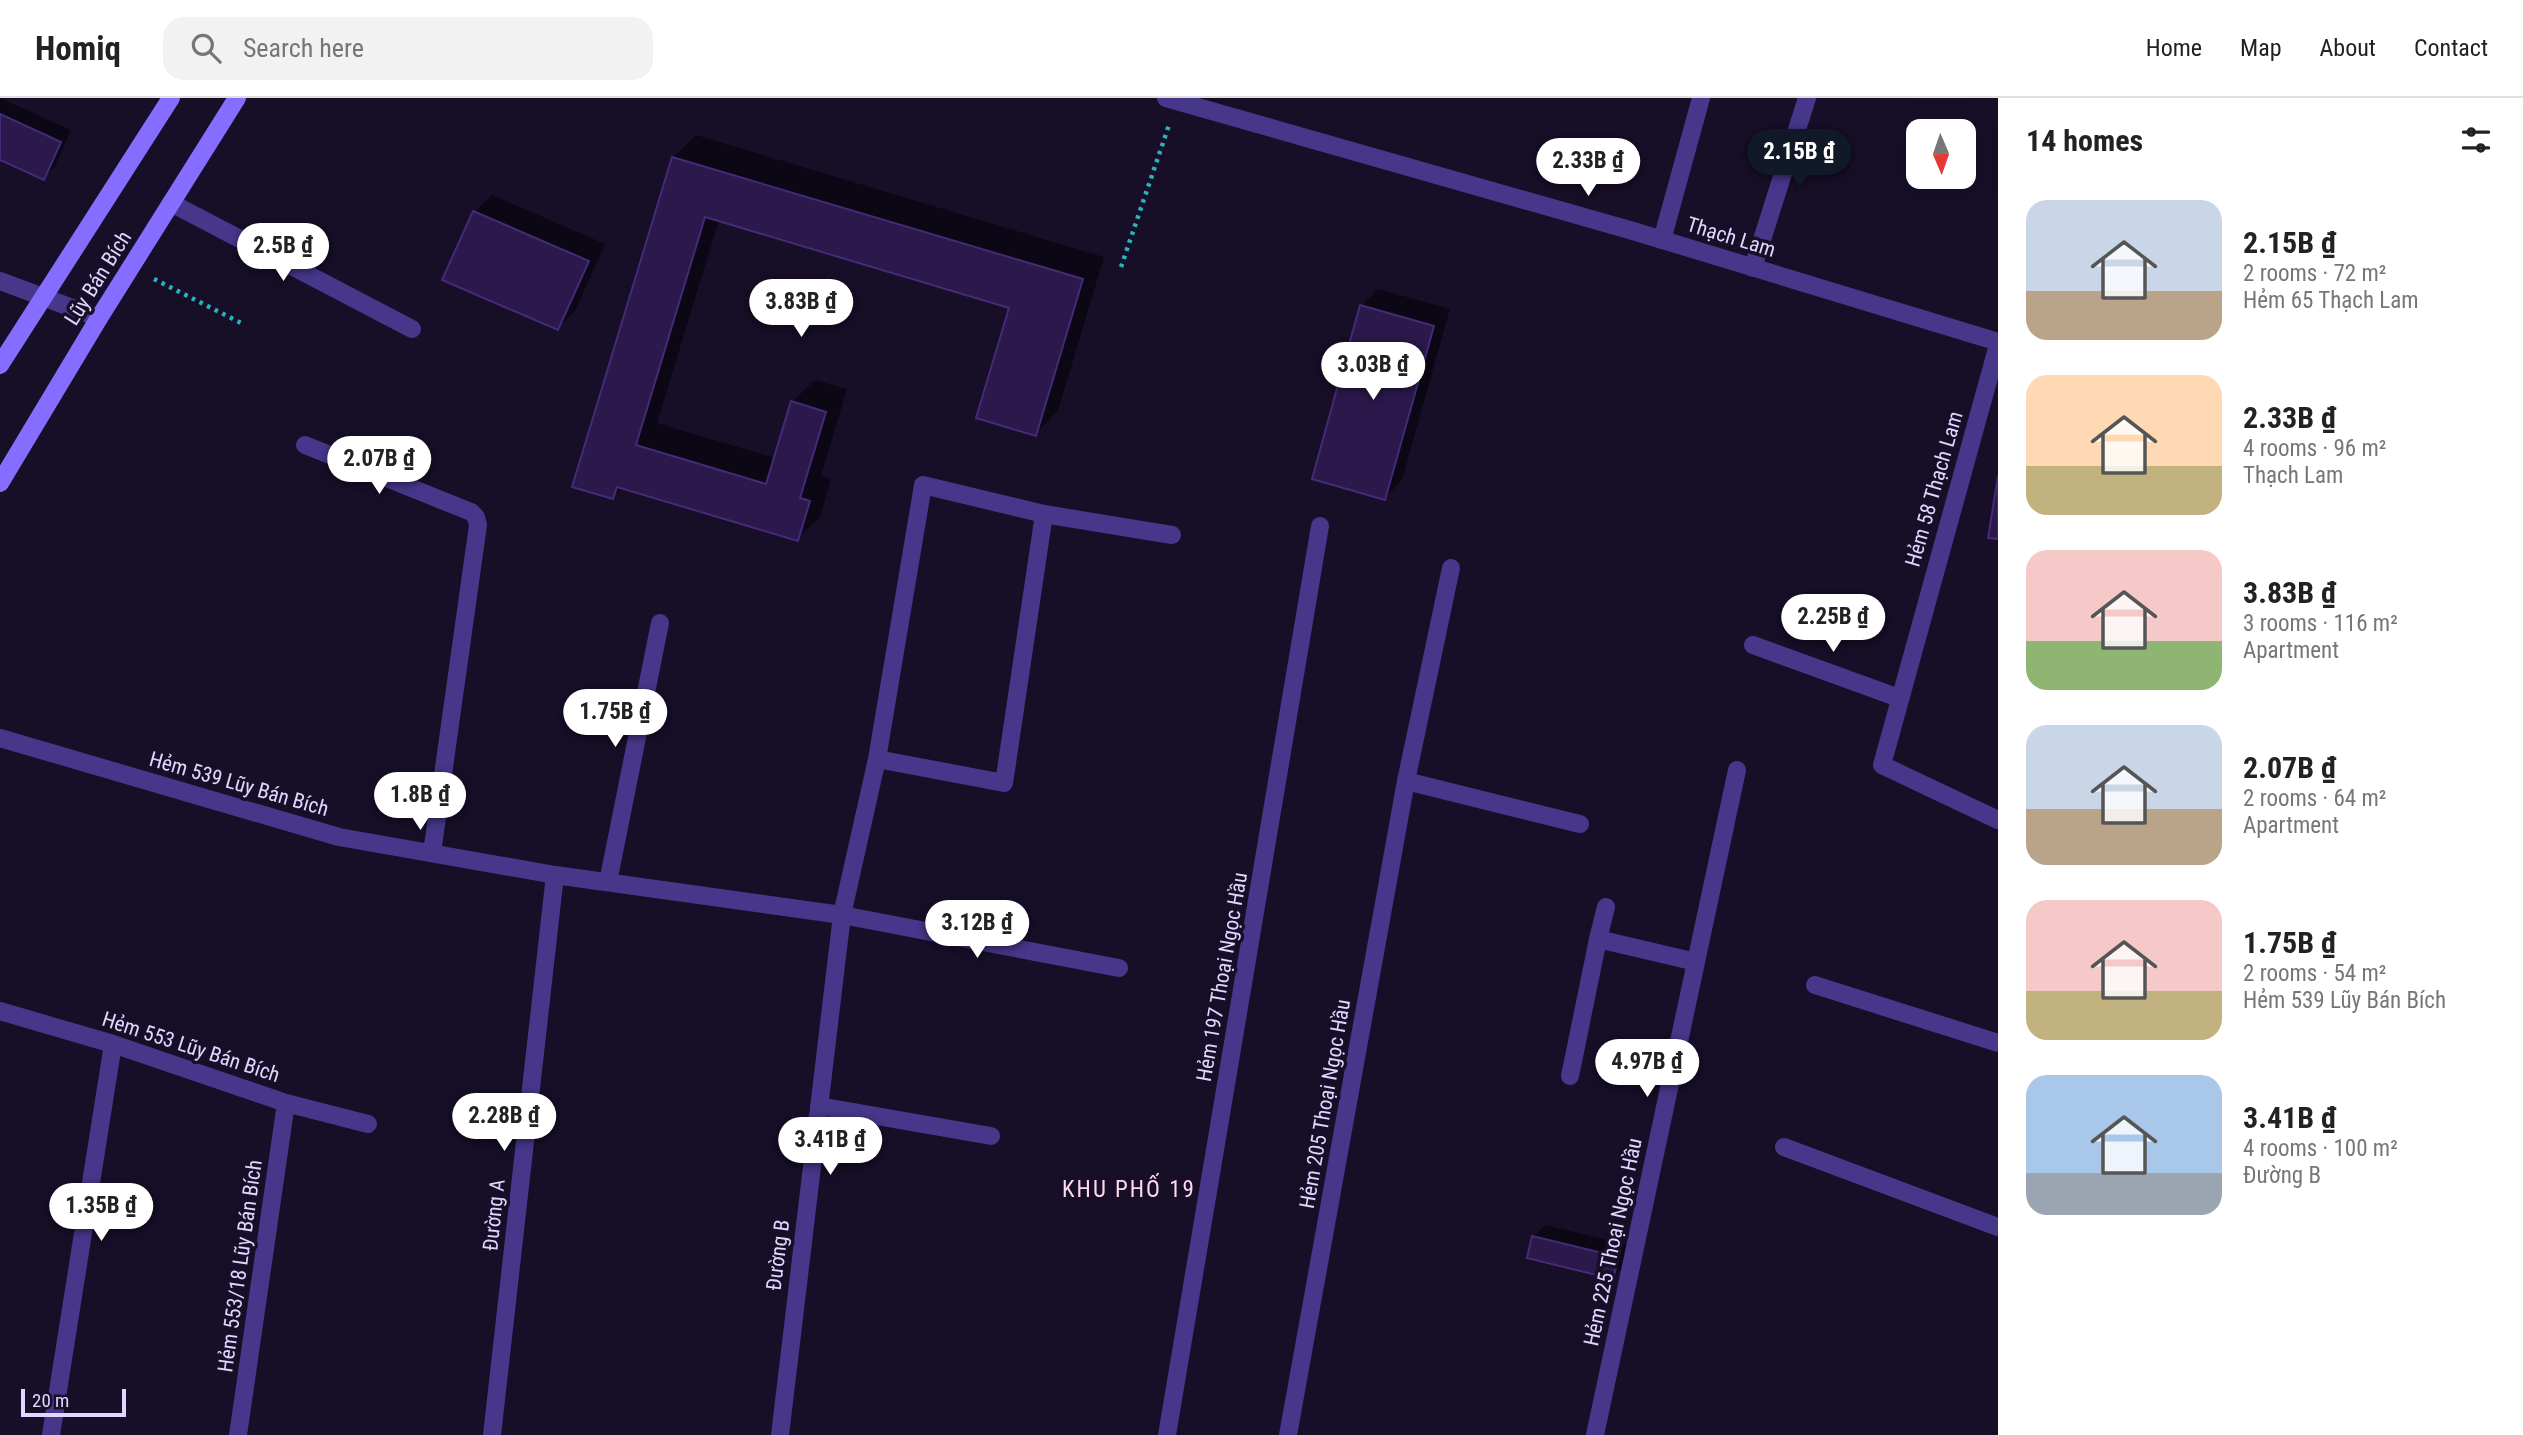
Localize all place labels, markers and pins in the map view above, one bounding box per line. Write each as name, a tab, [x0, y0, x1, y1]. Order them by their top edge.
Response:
pin: 2.15B ₫	[1734, 130, 1864, 189]
pin: 2.33B ₫	[1523, 139, 1653, 198]
pin: 2.5B ₫	[226, 223, 340, 283]
pin: 3.83B ₫	[736, 280, 866, 339]
pin: 3.03B ₫	[1308, 342, 1438, 402]
pin: 2.07B ₫	[314, 436, 444, 496]
pin: 2.25B ₫	[1768, 594, 1898, 654]
pin: 1.75B ₫	[550, 690, 680, 749]
pin: 1.8B ₫	[363, 772, 477, 832]
pin: 3.12B ₫	[912, 900, 1042, 960]
pin: 4.97B ₫	[1582, 1040, 1712, 1099]
pin: 2.28B ₫	[439, 1094, 569, 1153]
pin: 3.41B ₫	[765, 1118, 895, 1177]
pin: 1.35B ₫	[36, 1184, 166, 1243]

